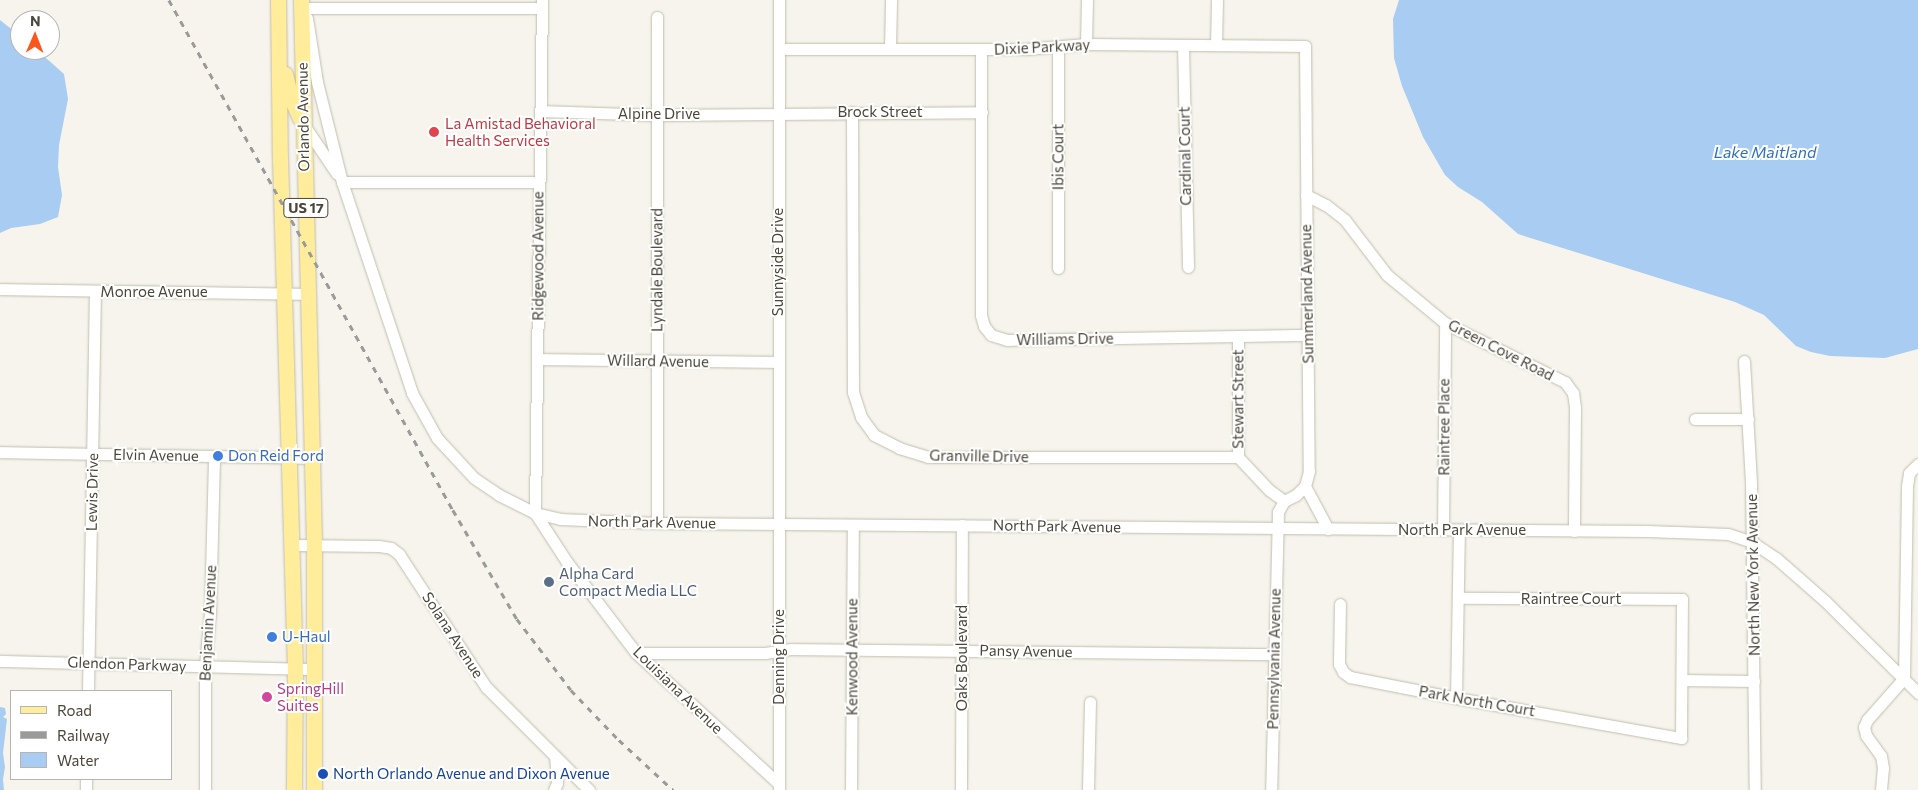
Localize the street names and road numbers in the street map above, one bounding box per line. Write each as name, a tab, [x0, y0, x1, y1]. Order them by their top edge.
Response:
street label: Dixie Parkway	[993, 35, 1091, 59]
street label: Orlando Avenue	[293, 62, 313, 172]
street label: Brock Street	[837, 103, 923, 121]
street label: Alpine Drive	[618, 105, 700, 123]
street label: Cardinal Court	[1175, 106, 1195, 206]
street label: Ibis Court	[1049, 124, 1067, 190]
street label: Ridgewood Avenue	[529, 191, 547, 321]
road number: US 17	[282, 197, 330, 220]
street label: Lyndale Boulevard	[648, 208, 666, 332]
street label: Sunnyside Drive	[769, 208, 787, 316]
street label: Summerland Avenue	[1297, 224, 1317, 364]
street label: Monroe Avenue	[100, 283, 208, 301]
street label: Green Cove Road	[1445, 316, 1557, 384]
street label: Williams Drive	[1016, 329, 1114, 349]
street label: Stewart Street	[1229, 349, 1247, 449]
street label: Willard Avenue	[607, 351, 709, 371]
street label: Raintree Place	[1435, 378, 1453, 476]
street label: Elvin Avenue	[113, 445, 199, 465]
street label: Granville Drive	[929, 446, 1029, 466]
street label: Lewis Drive	[82, 453, 102, 531]
street label: North New York Avenue	[1743, 494, 1763, 656]
street label: North Park Avenue	[588, 512, 716, 532]
street label: North Park Avenue	[993, 516, 1121, 536]
street label: North Park Avenue	[1398, 521, 1526, 539]
street label: Benjamin Avenue	[196, 564, 220, 682]
street label: Pennsylvania Avenue	[1264, 588, 1284, 730]
street label: Solana Avenue	[419, 589, 487, 681]
street label: Raintree Court	[1521, 590, 1621, 608]
street label: Kenwood Avenue	[843, 598, 861, 716]
street label: Oaks Boulevard	[953, 605, 971, 711]
street label: Denning Drive	[770, 609, 788, 705]
street label: Pansy Avenue	[979, 641, 1073, 661]
street label: Louisiana Avenue	[629, 643, 727, 737]
street label: Glendon Parkway	[67, 653, 187, 675]
street label: Park North Court	[1417, 682, 1537, 720]

